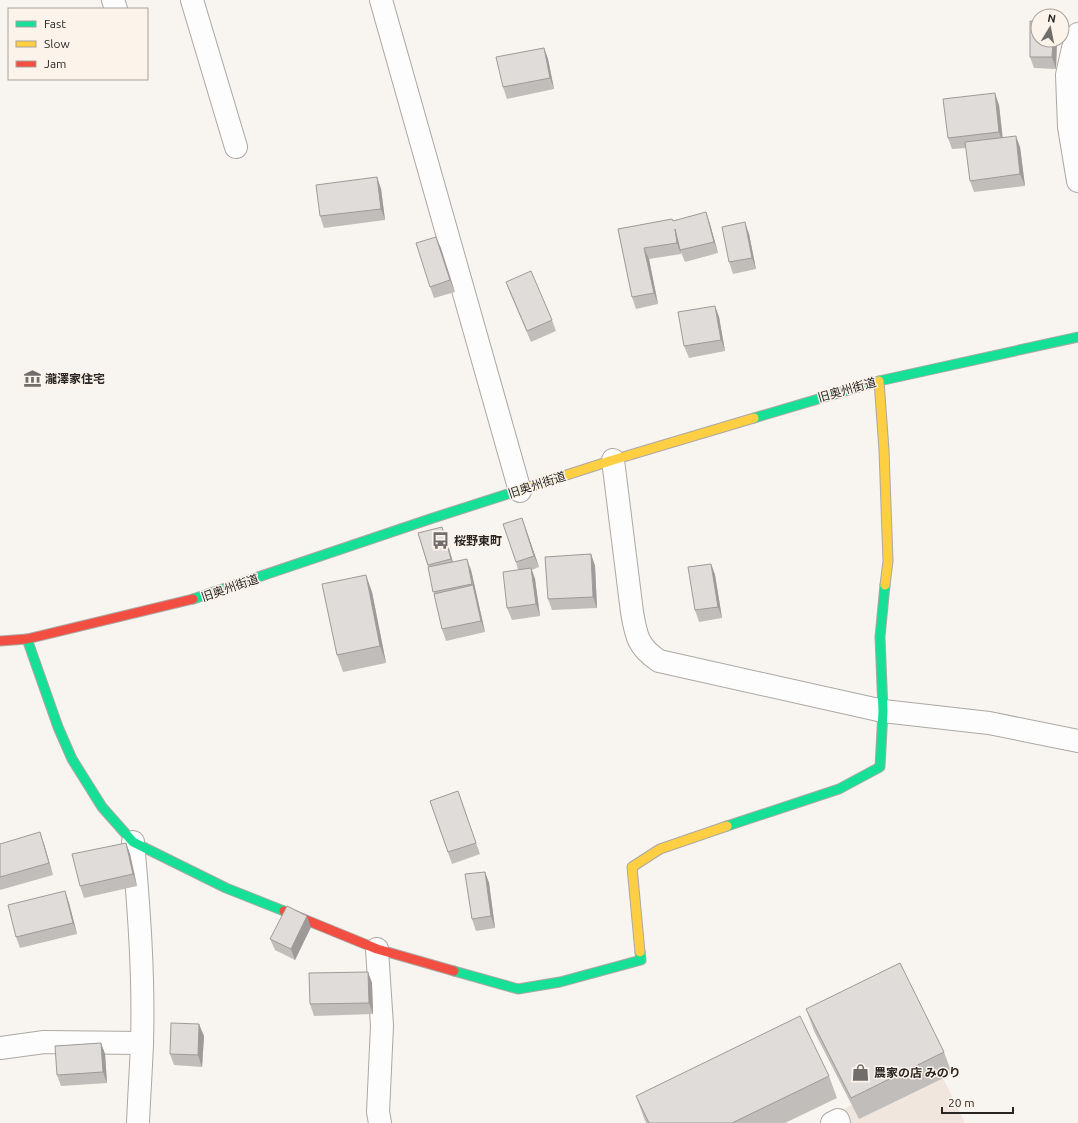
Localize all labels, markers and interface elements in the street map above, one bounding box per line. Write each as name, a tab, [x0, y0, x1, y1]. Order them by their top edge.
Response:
legend	[8, 8, 148, 80]
north arrow	[1030, 8, 1070, 48]
text: N	[1047, 12, 1057, 25]
text: Fast	[44, 17, 66, 30]
text: Slow	[44, 37, 70, 50]
text: Jam	[44, 57, 66, 70]
museum icon: 瀧澤家住宅	[22, 369, 42, 389]
place label: 瀧澤家住宅	[45, 372, 105, 385]
street label: 旧奥州街道	[816, 375, 877, 404]
street label: 旧奥州街道	[506, 469, 567, 500]
bus stop icon: 桜野東町	[431, 531, 451, 551]
place label: 桜野東町	[454, 534, 502, 547]
street label: 旧奥州街道	[199, 572, 260, 603]
shop icon: 農家の店 みのり	[851, 1063, 871, 1083]
place label: 農家の店 みのり	[874, 1066, 961, 1079]
scale bar	[942, 1089, 1013, 1115]
text: 20 m	[948, 1096, 975, 1109]

